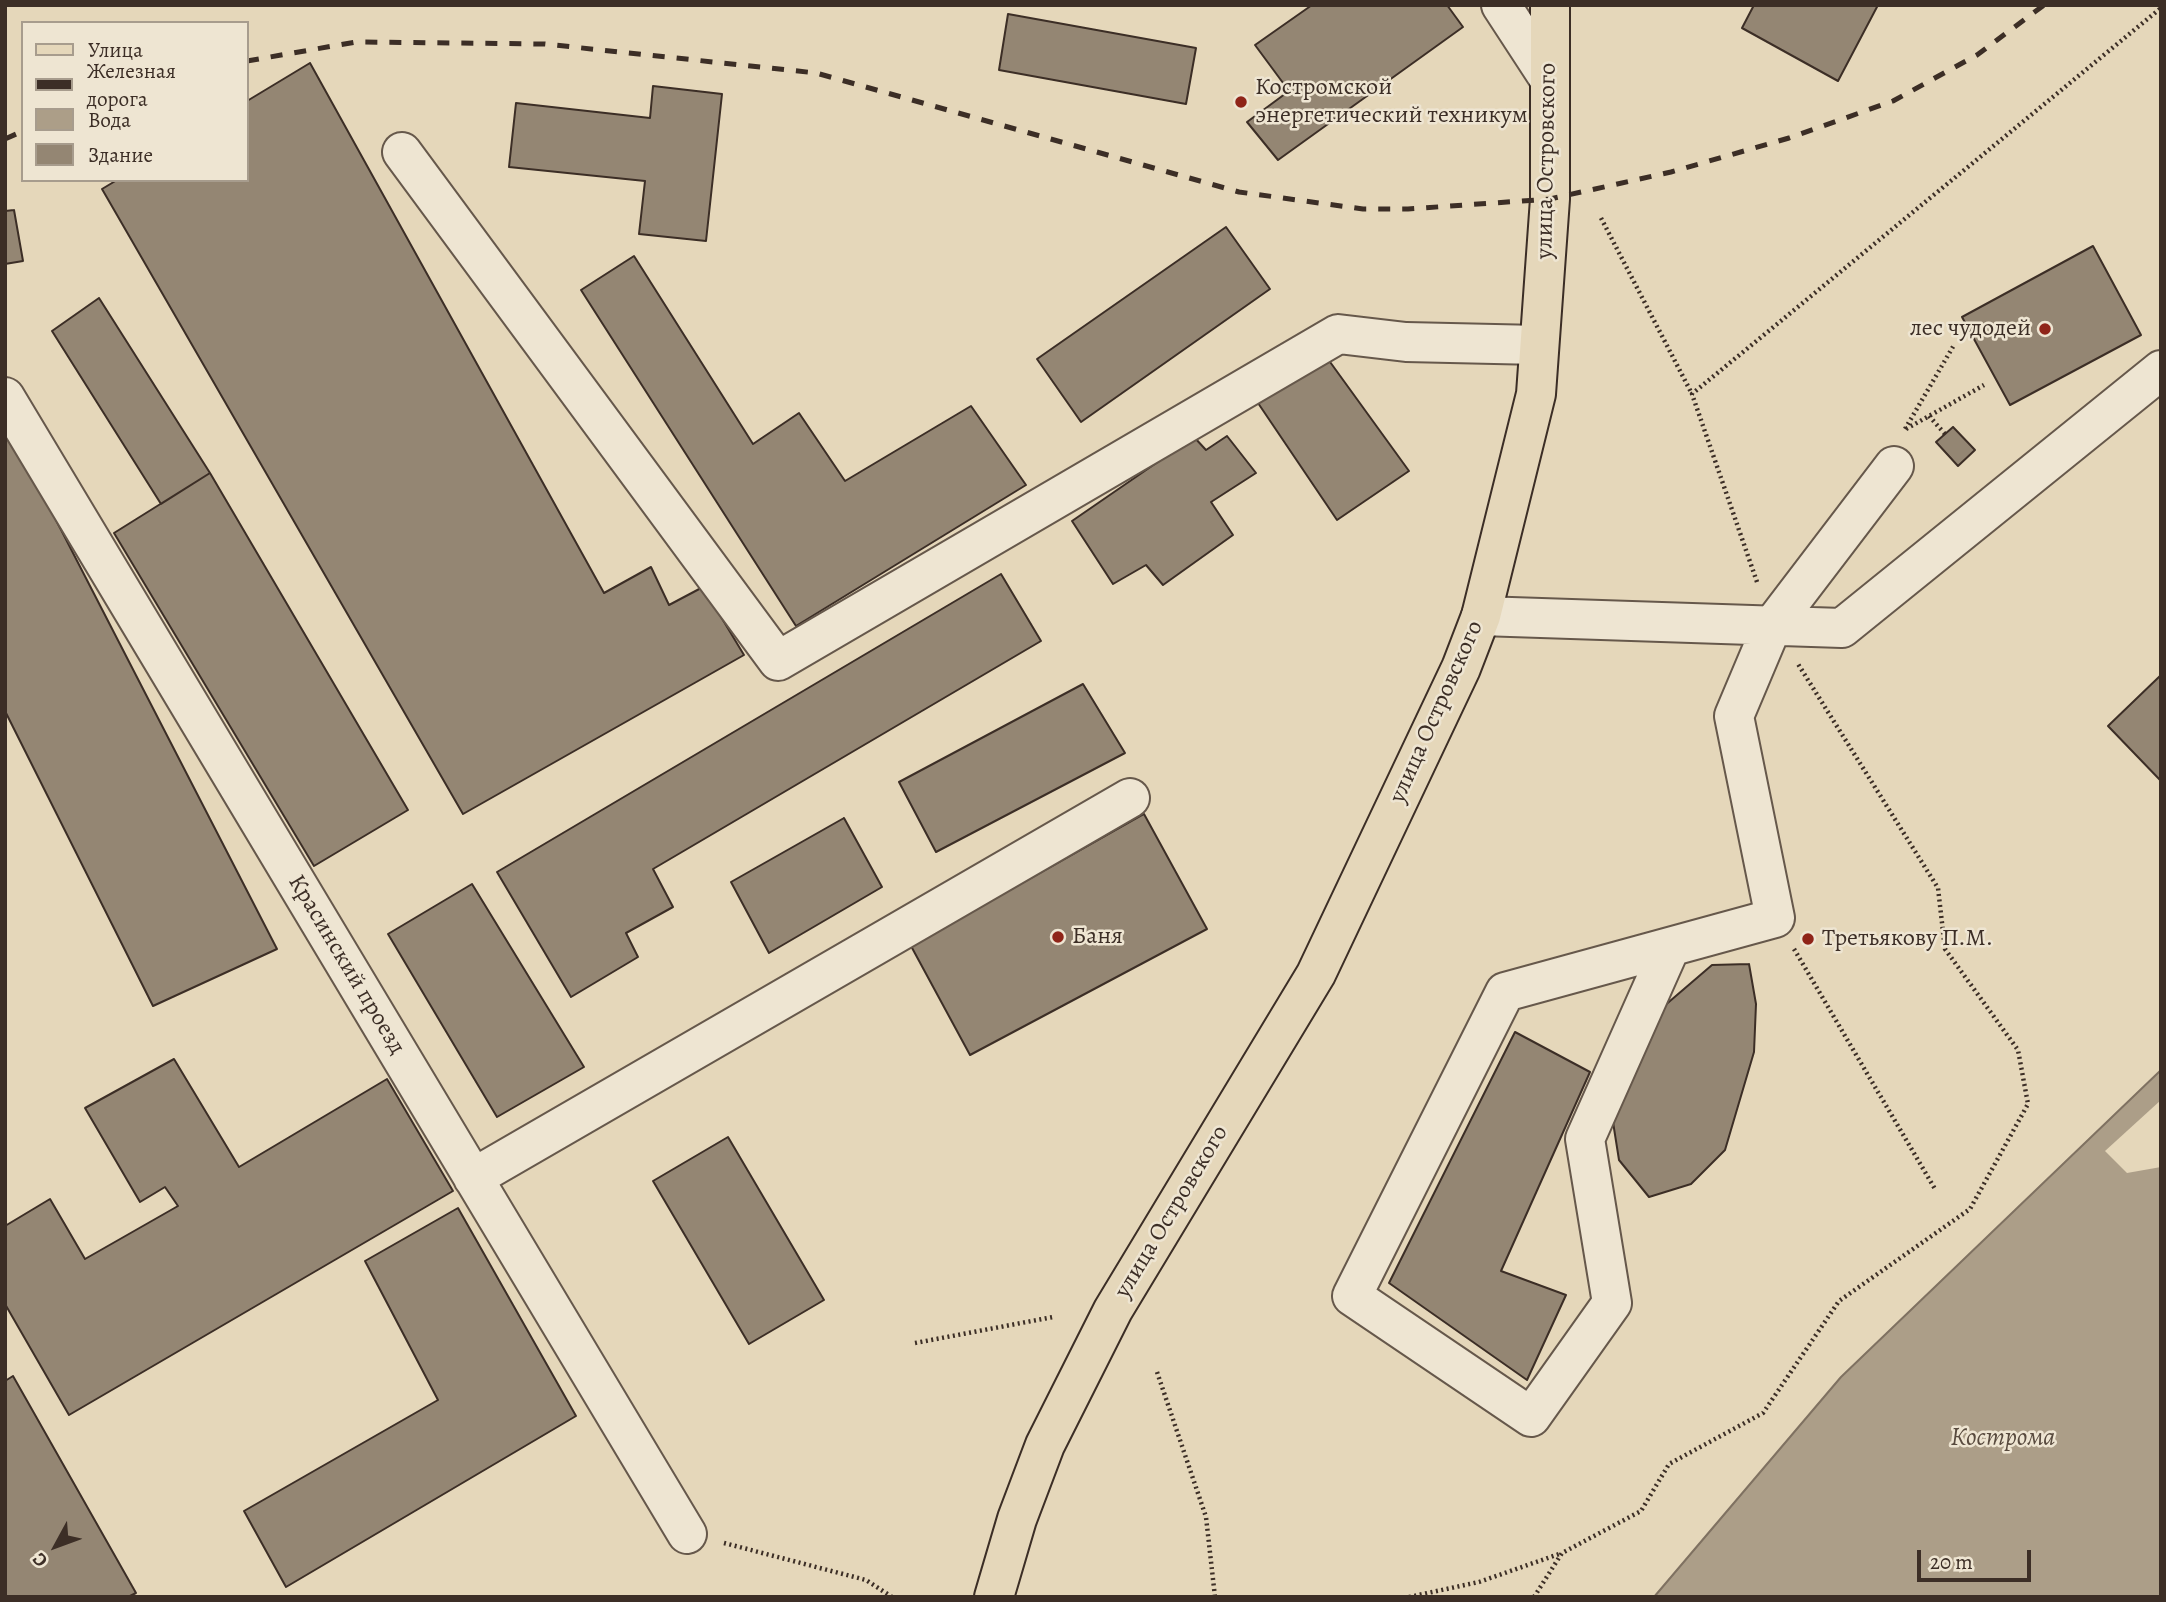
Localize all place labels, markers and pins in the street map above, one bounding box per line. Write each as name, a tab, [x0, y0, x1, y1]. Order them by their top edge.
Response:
place label: Костромской энергетический техникум	[1255, 74, 1528, 130]
marker: Костромской энергетический техникум	[1233, 94, 1249, 110]
place label: лес чудодей	[1910, 315, 2031, 343]
marker: лес чудодей	[2037, 321, 2053, 337]
place label: Баня	[1072, 923, 1123, 951]
place label: Третьякову П.М.	[1822, 925, 1993, 953]
marker: Баня	[1050, 929, 1066, 945]
marker: Третьякову П.М.	[1800, 931, 1816, 947]

